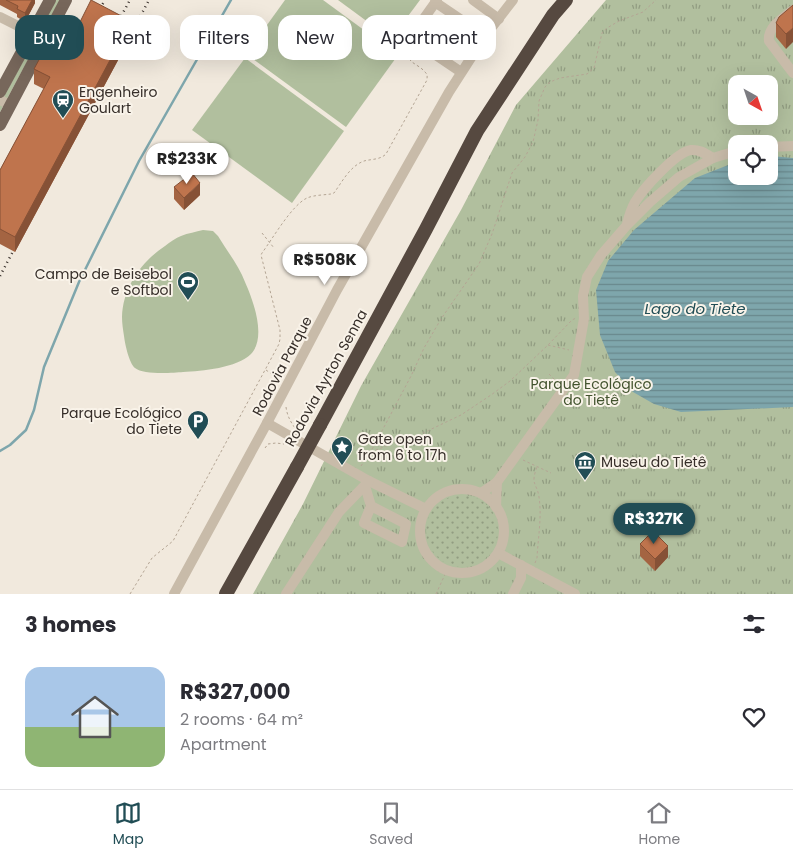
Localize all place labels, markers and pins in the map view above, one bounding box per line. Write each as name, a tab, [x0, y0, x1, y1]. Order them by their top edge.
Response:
place label: Engenheiro Goulart	[79, 82, 158, 118]
station icon: Engenheiro Goulart	[51, 88, 75, 119]
pin: R$233K	[146, 142, 228, 185]
pin: R$508K	[284, 244, 366, 286]
place label: Campo de Beisebol e Softbol	[35, 264, 172, 300]
sports icon: Campo de Beisebol e Softbol	[176, 270, 200, 301]
place label: Parque Ecológico do Tiete	[61, 403, 182, 439]
parking icon: Parque Ecológico do Tiete	[186, 409, 210, 440]
place label: Gate open from 6 to 17h	[358, 429, 446, 465]
place icon: Gate open from 6 to 17h	[330, 435, 354, 466]
museum icon: Museu do Tietê	[573, 450, 597, 481]
place label: Museu do Tietê	[601, 452, 707, 472]
pin: R$327K	[613, 502, 695, 545]

